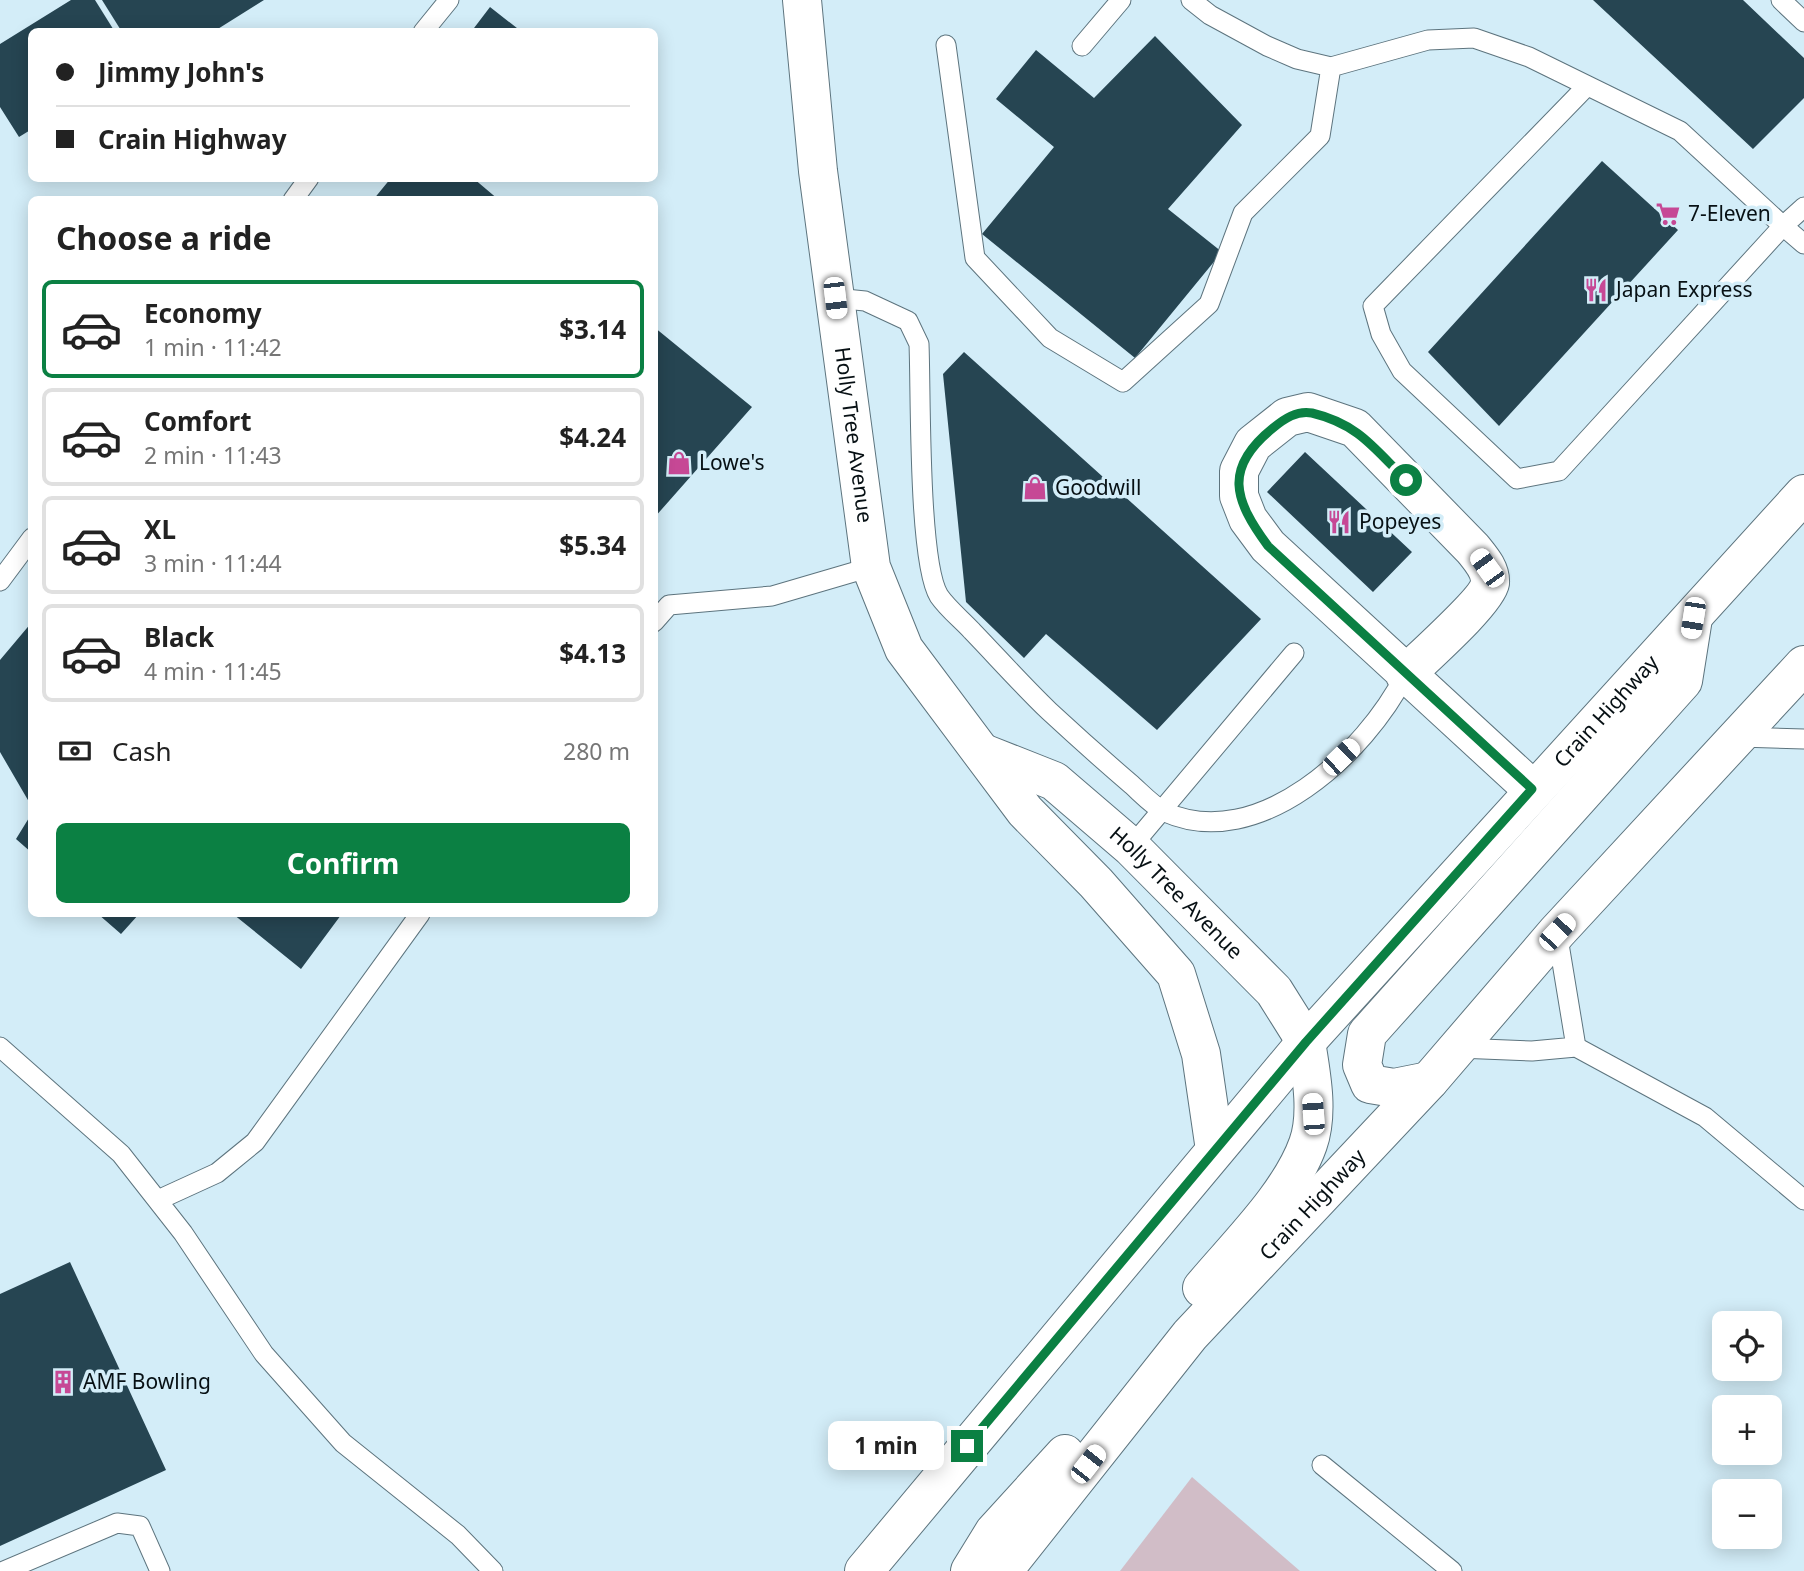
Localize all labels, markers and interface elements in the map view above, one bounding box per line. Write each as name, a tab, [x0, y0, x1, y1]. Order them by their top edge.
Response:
text: Jimmy John's	[98, 54, 264, 90]
text: Crain Highway	[98, 121, 286, 157]
place label: 7-Eleven	[1688, 199, 1771, 227]
supermarket icon: 7-Eleven	[1654, 200, 1682, 228]
text: Choose a ride	[56, 216, 272, 259]
place label: Japan Express	[1614, 275, 1753, 303]
car	[823, 276, 848, 320]
restaurant icon: Japan Express	[1582, 276, 1610, 304]
text: Economy	[144, 295, 262, 331]
icon: car	[60, 298, 123, 361]
text: $3.14	[559, 311, 626, 347]
text: 1 min · 11:42	[144, 331, 282, 363]
street label: Holly Tree Avenue	[829, 345, 880, 524]
text: Comfort	[144, 403, 252, 439]
icon: car	[60, 406, 123, 469]
text: $4.24	[559, 419, 626, 455]
text: 2 min · 11:43	[144, 439, 282, 471]
place label: Lowe's	[699, 448, 765, 476]
shop icon: Lowe's	[665, 449, 693, 477]
route start	[1390, 464, 1422, 496]
place label: Goodwill	[1055, 473, 1141, 501]
shop icon: Goodwill	[1021, 474, 1049, 502]
place label: Popeyes	[1359, 507, 1441, 535]
restaurant icon: Popeyes	[1325, 508, 1353, 536]
text: XL	[144, 511, 176, 547]
icon: car	[60, 514, 123, 577]
text: $5.34	[559, 527, 626, 563]
car	[1467, 545, 1508, 591]
text: 3 min · 11:44	[144, 547, 282, 579]
car	[1680, 596, 1707, 640]
text: Black	[144, 619, 214, 655]
icon: car	[60, 622, 123, 685]
text: $4.13	[559, 635, 626, 671]
street label: Crain Highway	[1547, 648, 1664, 773]
text: 4 min · 11:45	[144, 655, 282, 687]
icon: cash	[56, 732, 94, 770]
text: Cash	[112, 733, 172, 769]
text: 280 m	[563, 735, 630, 767]
car	[1319, 735, 1364, 779]
street label: Holly Tree Avenue	[1104, 820, 1249, 965]
button: Confirm	[56, 823, 630, 903]
car	[1535, 909, 1580, 955]
car	[1302, 1092, 1325, 1136]
street label: Crain Highway	[1253, 1142, 1371, 1266]
map controls	[1712, 1311, 1782, 1549]
button: locate	[1712, 1311, 1782, 1381]
place label: AMF Bowling	[83, 1367, 211, 1395]
building icon: AMF Bowling	[49, 1368, 77, 1396]
button: +	[1712, 1395, 1782, 1465]
callout: 1 min	[827, 1422, 942, 1470]
text: 1 min	[854, 1429, 918, 1461]
route end	[951, 1430, 983, 1462]
car	[1067, 1441, 1110, 1487]
button: −	[1712, 1479, 1782, 1549]

